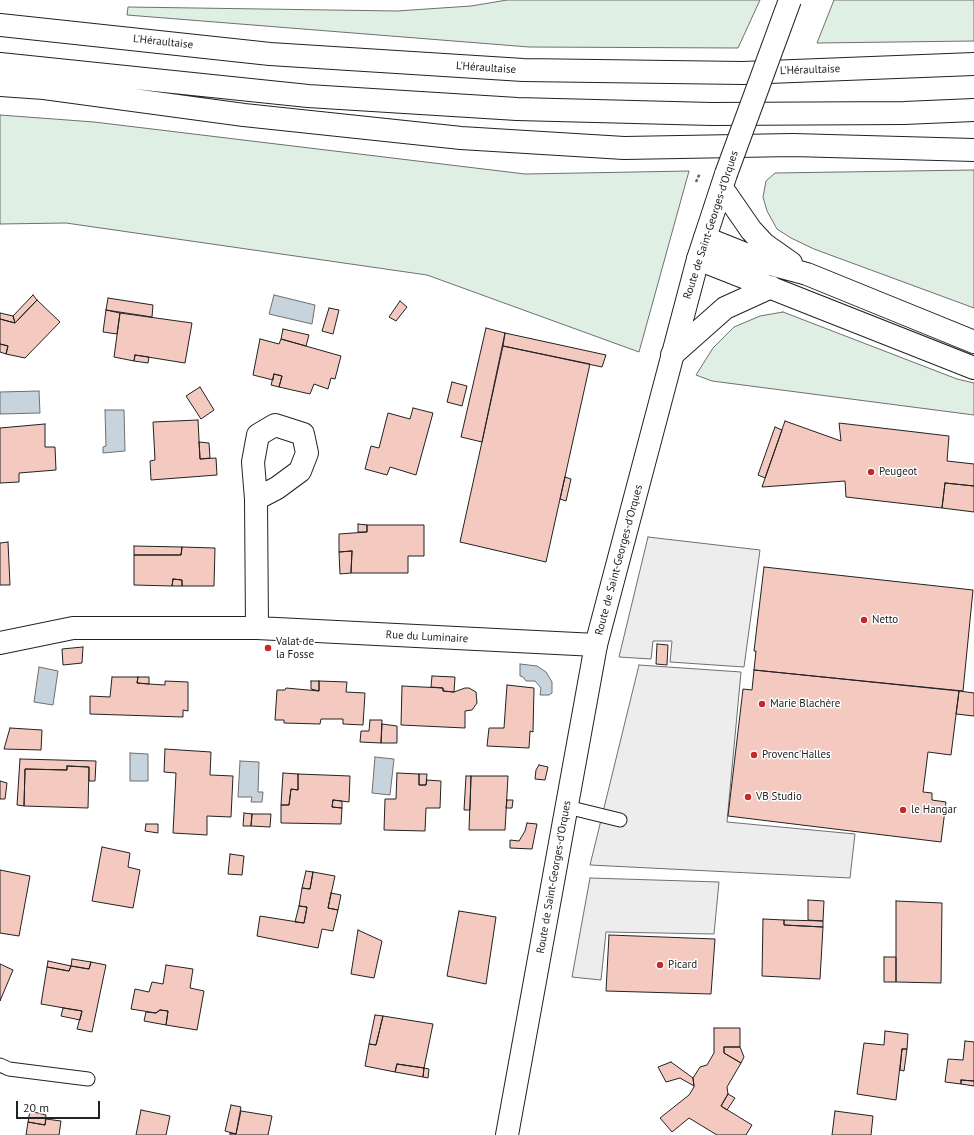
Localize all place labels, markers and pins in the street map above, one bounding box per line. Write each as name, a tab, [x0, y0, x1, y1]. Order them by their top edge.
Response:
place label: Peugeot	[879, 465, 917, 479]
marker: Peugeot	[866, 467, 876, 477]
place label: Netto	[872, 613, 898, 627]
marker: Netto	[859, 615, 869, 625]
place label: Valat de la Fosse	[276, 635, 314, 661]
marker: Valat de la Fosse	[263, 643, 273, 653]
place label: Marie Blachère	[770, 697, 840, 711]
marker: Marie Blachère	[757, 699, 767, 709]
place label: Provenc'Halles	[762, 748, 831, 762]
marker: Provenc'Halles	[749, 750, 759, 760]
place label: VB Studio	[756, 790, 802, 804]
marker: VB Studio	[743, 792, 753, 802]
place label: le Hangar	[911, 803, 957, 817]
marker: le Hangar	[898, 805, 908, 815]
place label: Picard	[668, 958, 697, 972]
marker: Picard	[655, 960, 665, 970]

